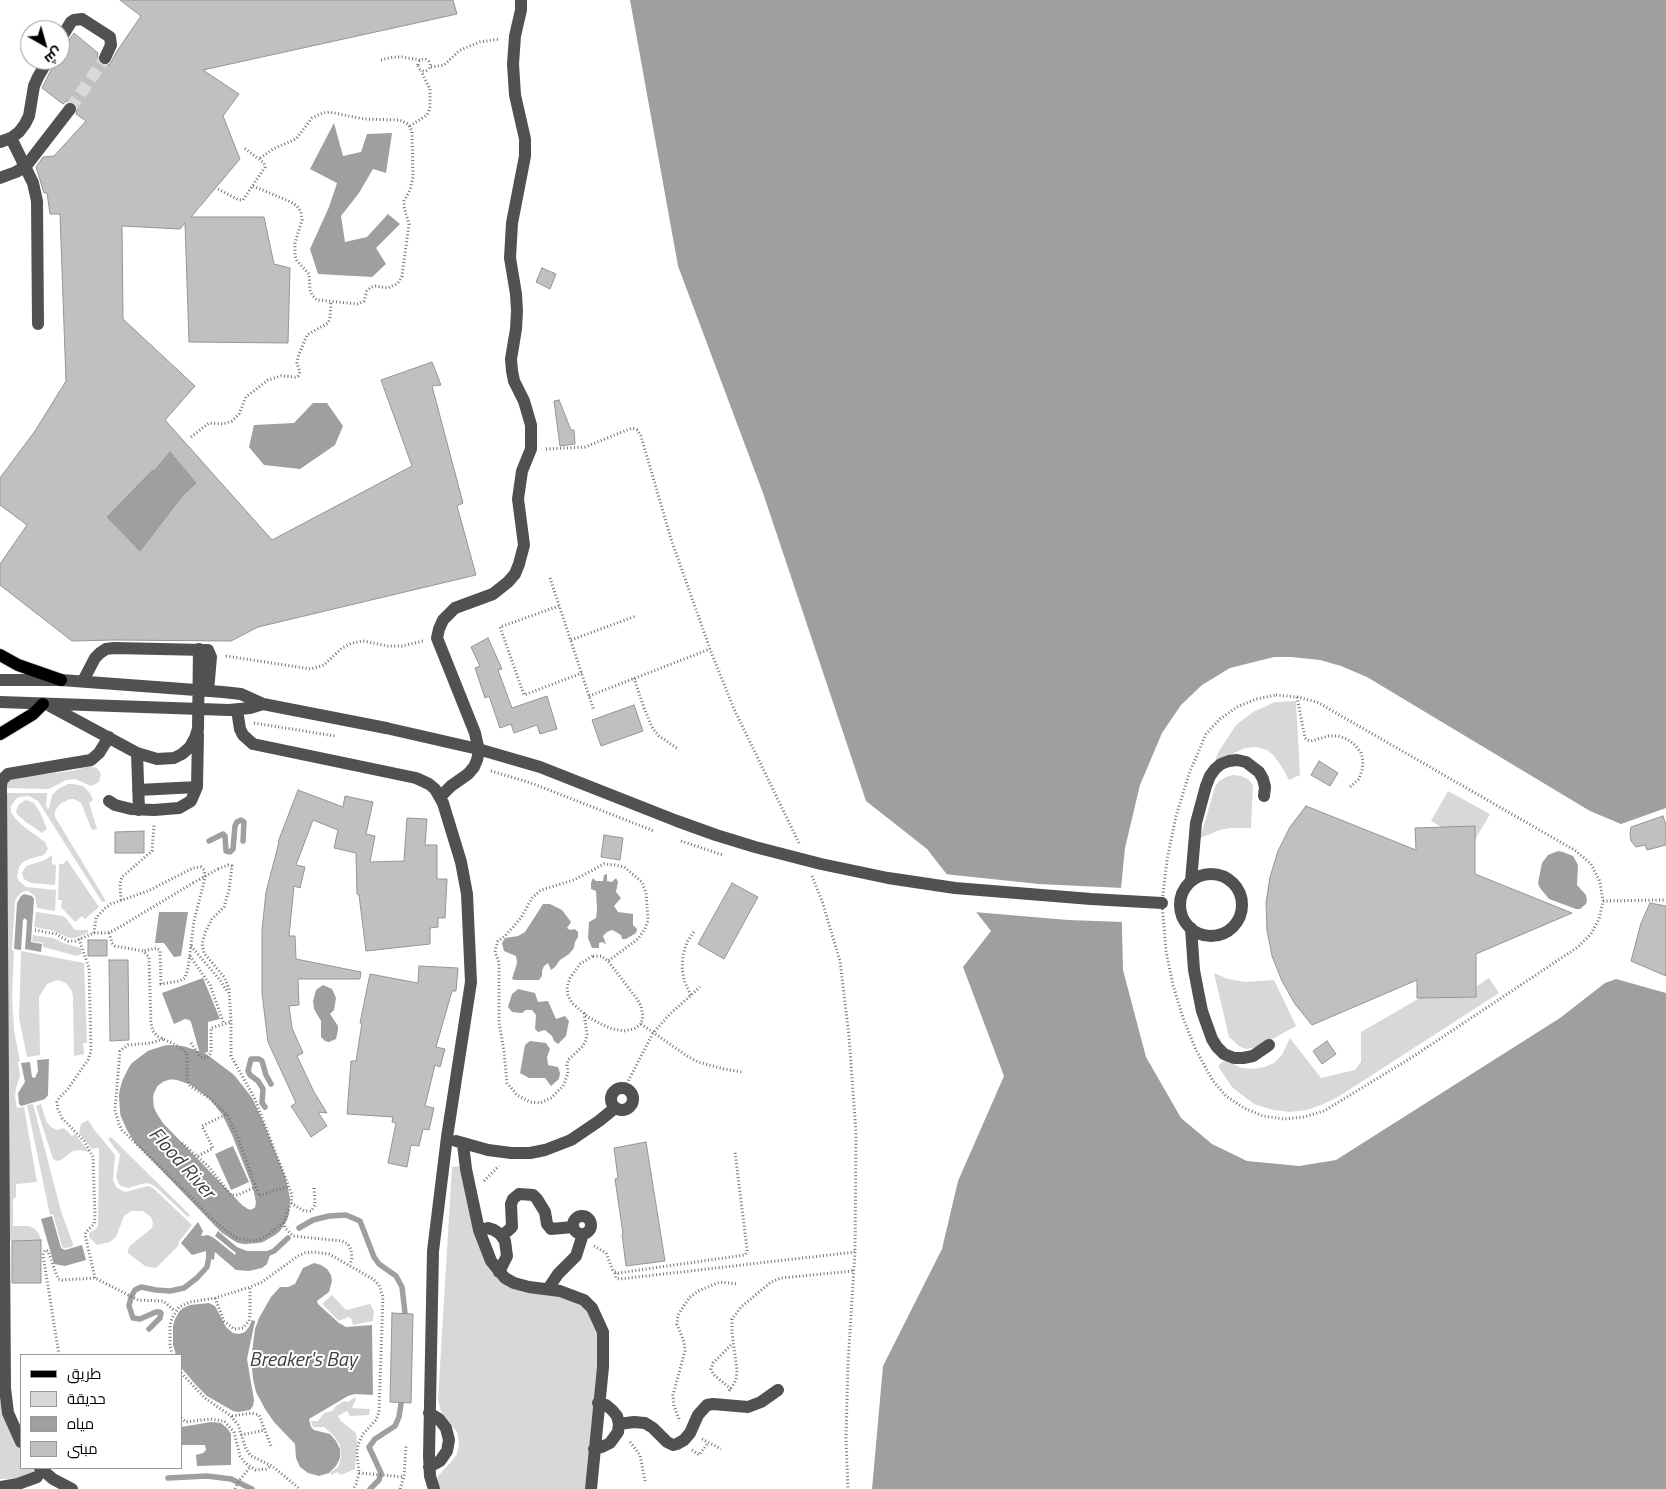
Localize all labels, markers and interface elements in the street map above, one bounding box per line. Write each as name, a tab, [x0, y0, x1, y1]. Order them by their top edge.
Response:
north arrow	[20, 20, 70, 70]
text: ش	[40, 43, 67, 70]
water label: Flood River	[143, 1123, 219, 1205]
water label: Breaker's Bay	[249, 1349, 357, 1373]
legend	[20, 1354, 182, 1469]
text: طريق	[67, 1362, 101, 1385]
text: حديقة	[67, 1387, 106, 1410]
text: مياه	[67, 1412, 94, 1435]
text: مبنى	[67, 1437, 98, 1460]

